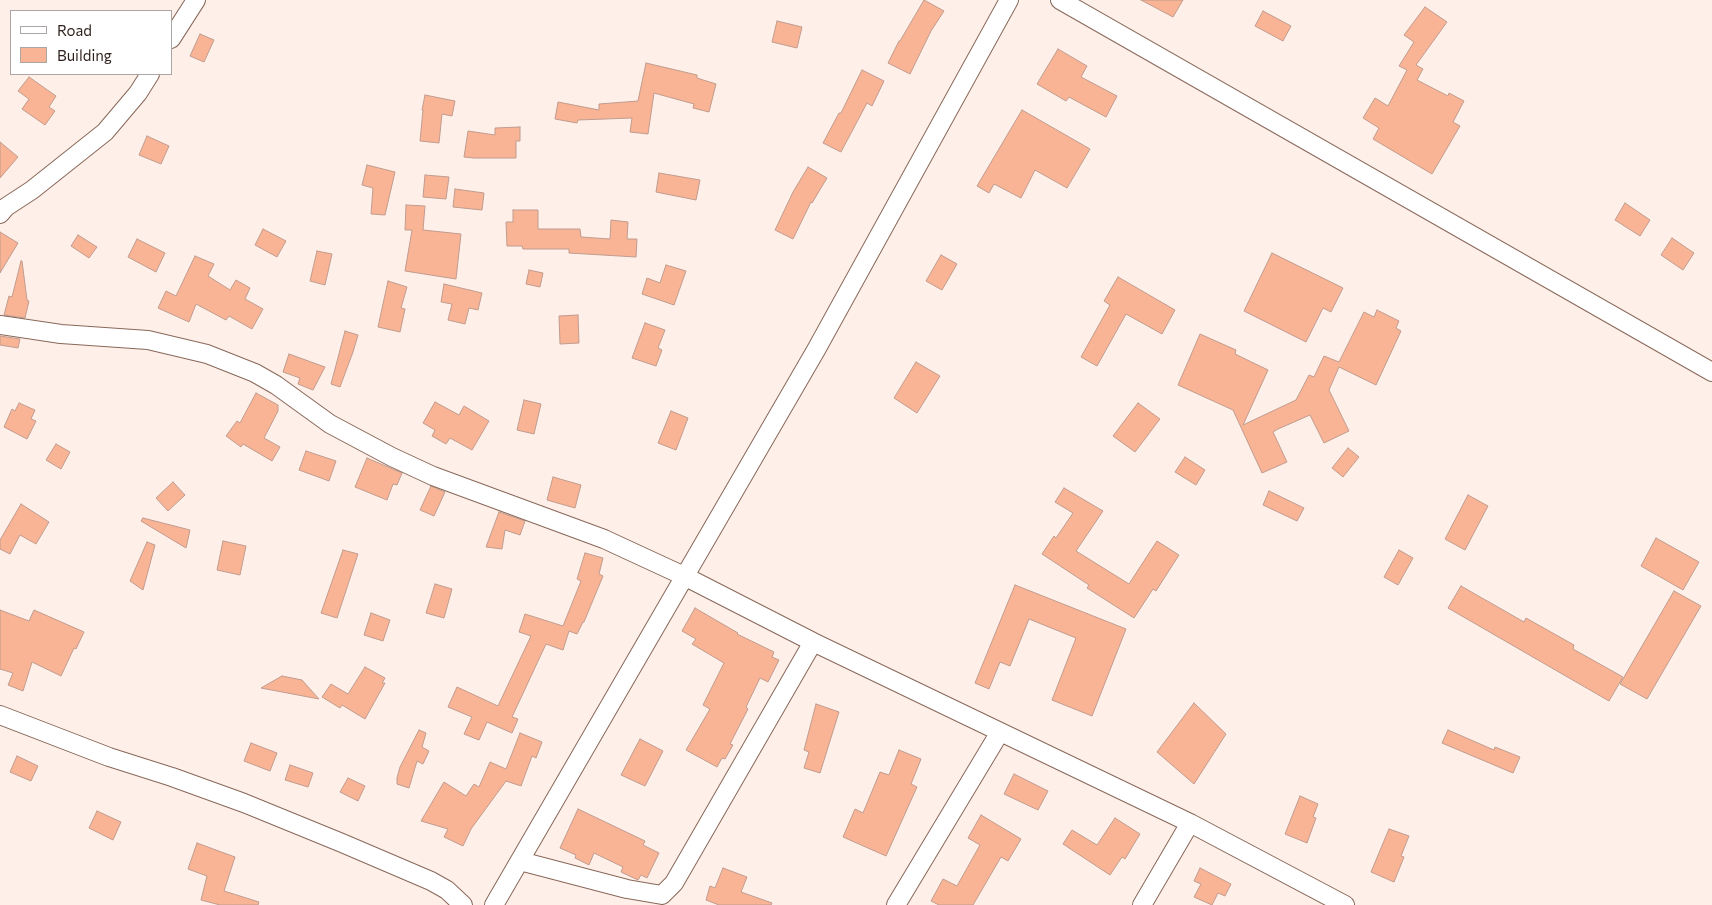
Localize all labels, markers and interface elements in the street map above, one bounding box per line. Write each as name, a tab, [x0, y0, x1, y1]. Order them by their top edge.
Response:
legend	[10, 10, 172, 75]
text: Road	[57, 21, 92, 39]
text: Building	[57, 46, 112, 64]

